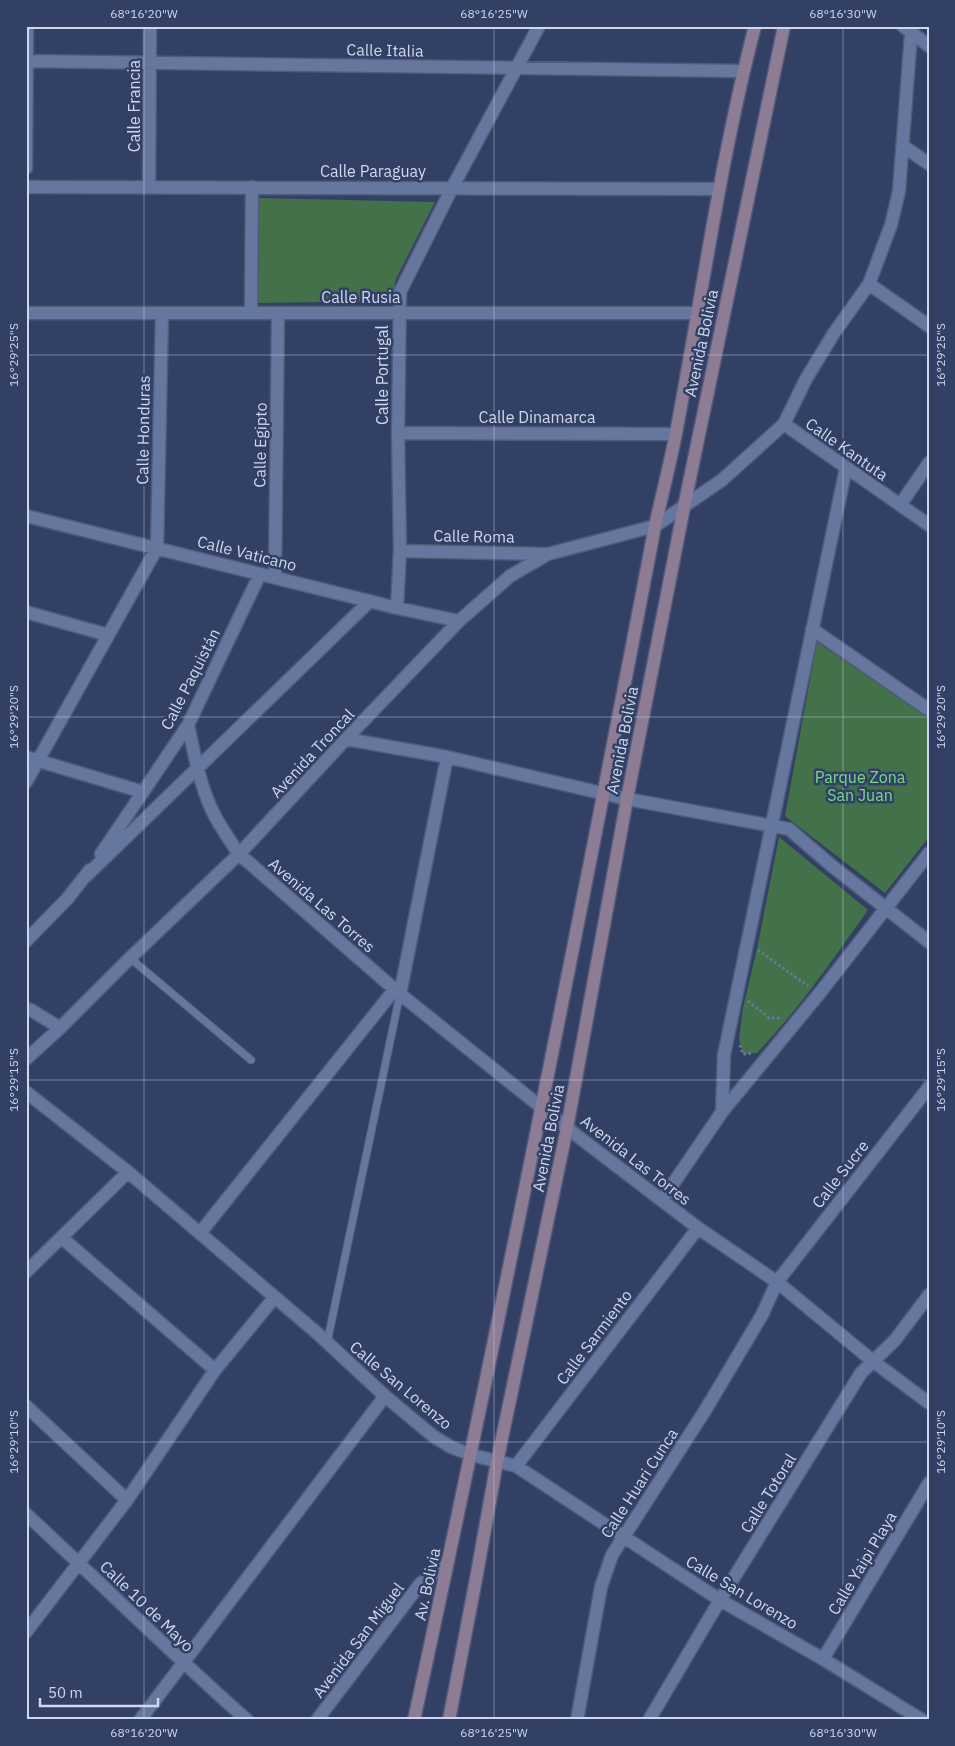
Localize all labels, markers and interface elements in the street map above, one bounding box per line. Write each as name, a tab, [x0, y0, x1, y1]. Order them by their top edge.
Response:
text: 68°16'20"W	[110, 6, 178, 21]
text: 68°16'25"W	[460, 6, 528, 21]
text: 68°16'30"W	[809, 6, 877, 21]
street label: Calle Italia	[346, 39, 424, 61]
street label: Calle Francia	[124, 59, 144, 152]
street label: Calle Paraguay	[320, 161, 426, 181]
street label: Calle Rusia	[321, 287, 401, 307]
street label: Avenida Bolivia	[680, 287, 722, 399]
text: 16°29'25"S	[6, 323, 21, 387]
text: 16°29'25"S	[933, 323, 948, 387]
street label: Calle Portugal	[372, 325, 392, 425]
street label: Calle Honduras	[132, 375, 154, 485]
street label: Calle Egipto	[249, 402, 271, 488]
street label: Calle Dinamarca	[479, 407, 596, 427]
street label: Calle Kantuta	[802, 413, 892, 485]
street label: Calle Roma	[433, 525, 515, 547]
street label: Calle Vaticano	[195, 531, 299, 575]
street label: Calle Paquistán	[156, 625, 224, 733]
street label: Avenida Bolivia	[602, 684, 642, 796]
text: 16°29'20"S	[6, 685, 21, 749]
text: 16°29'20"S	[933, 685, 948, 749]
street label: Avenida Troncal	[266, 704, 358, 802]
park label: Parque Zona San Juan	[815, 767, 906, 805]
street label: Avenida Las Torres	[265, 853, 379, 957]
text: 16°29'15"S	[6, 1048, 21, 1112]
text: 16°29'15"S	[933, 1048, 948, 1112]
street label: Avenida Bolivia	[528, 1082, 568, 1194]
street label: Avenida Las Torres	[577, 1111, 695, 1209]
street label: Calle Sucre	[807, 1136, 873, 1212]
street label: Calle Sarmiento	[552, 1286, 636, 1388]
street label: Calle San Lorenzo	[346, 1336, 456, 1434]
text: 16°29'10"S	[6, 1410, 21, 1474]
text: 16°29'10"S	[933, 1410, 948, 1474]
street label: Calle Huari Cunca	[596, 1424, 682, 1542]
street label: Calle Totoral	[736, 1450, 800, 1536]
street label: Calle Yaipi Playa	[823, 1507, 901, 1618]
street label: Av. Bolivia	[410, 1546, 445, 1622]
street label: Calle San Lorenzo	[682, 1551, 802, 1633]
street label: Calle 10 de Mayo	[96, 1556, 198, 1656]
street label: Avenida San Miguel	[308, 1578, 408, 1702]
scale bar	[40, 1676, 158, 1708]
text: 50 m	[48, 1683, 83, 1702]
text: 68°16'20"W	[110, 1725, 178, 1740]
text: 68°16'25"W	[460, 1725, 528, 1740]
text: 68°16'30"W	[809, 1725, 877, 1740]

